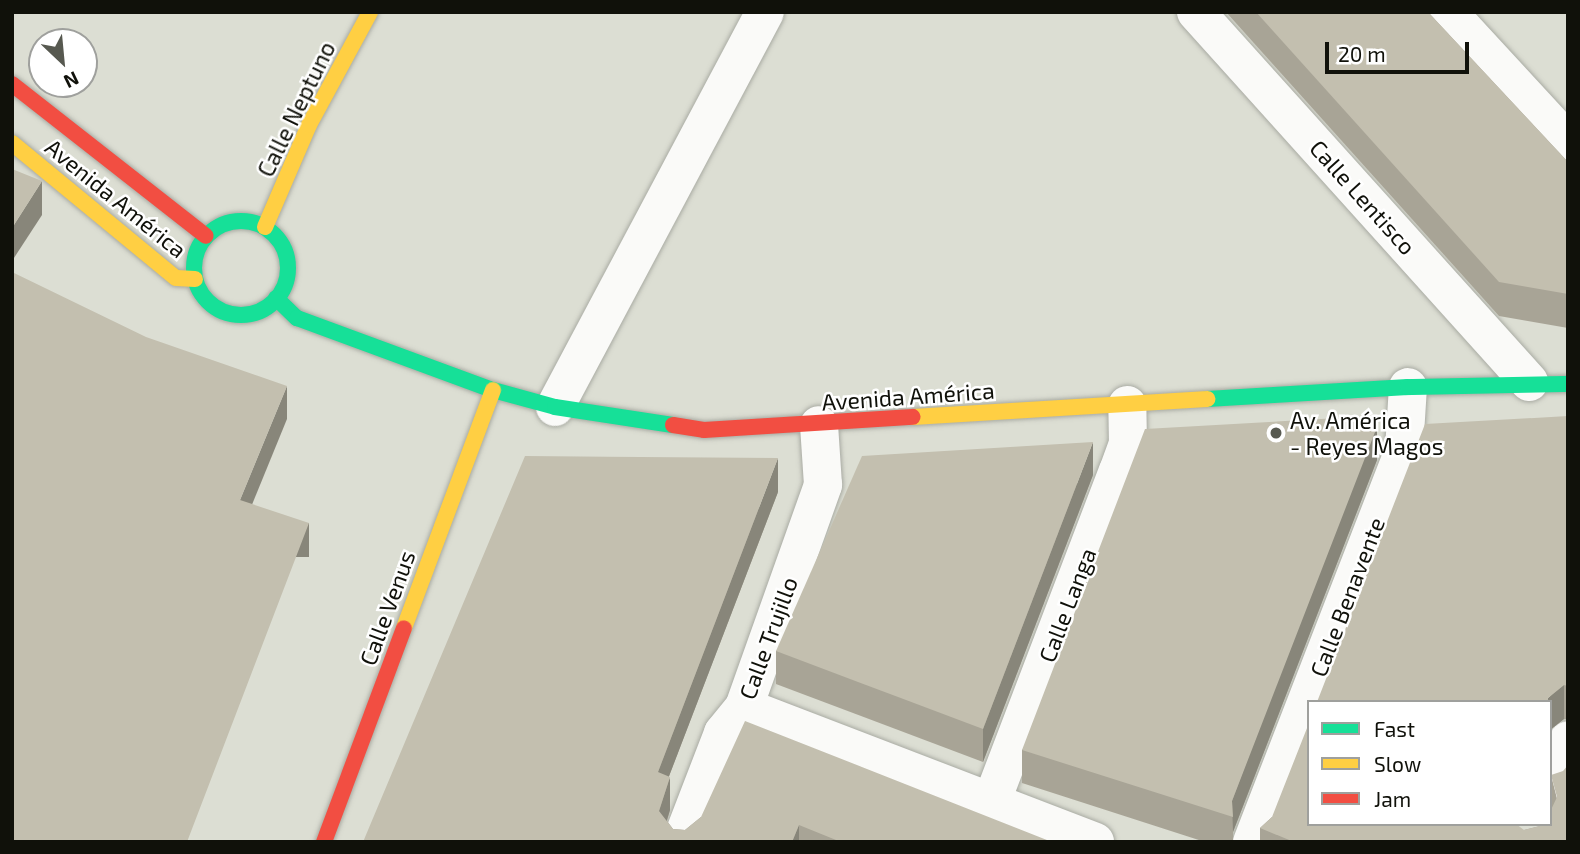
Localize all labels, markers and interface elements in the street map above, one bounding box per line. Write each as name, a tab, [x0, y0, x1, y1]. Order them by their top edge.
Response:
north arrow	[28, 28, 98, 98]
scale bar	[1328, 28, 1472, 72]
street label: Calle Neptuno	[251, 37, 341, 181]
text: 20 m	[1338, 41, 1386, 66]
text: N	[60, 67, 83, 94]
street label: Avenida América	[40, 133, 192, 263]
street label: Calle Lentisco	[1304, 134, 1422, 260]
street label: Avenida América	[820, 376, 996, 416]
place label: Av. América - Reyes Magos	[1290, 406, 1443, 460]
marker: Av. América - Reyes Magos	[1268, 425, 1284, 441]
street label: Calle Benavente	[1304, 513, 1390, 681]
street label: Calle Langa	[1033, 544, 1101, 666]
street label: Calle Venus	[353, 547, 421, 669]
street label: Calle Trujillo	[733, 573, 803, 703]
legend	[1307, 700, 1552, 826]
text: Fast	[1374, 716, 1415, 741]
text: Slow	[1374, 751, 1421, 776]
text: Jam	[1374, 786, 1411, 811]

